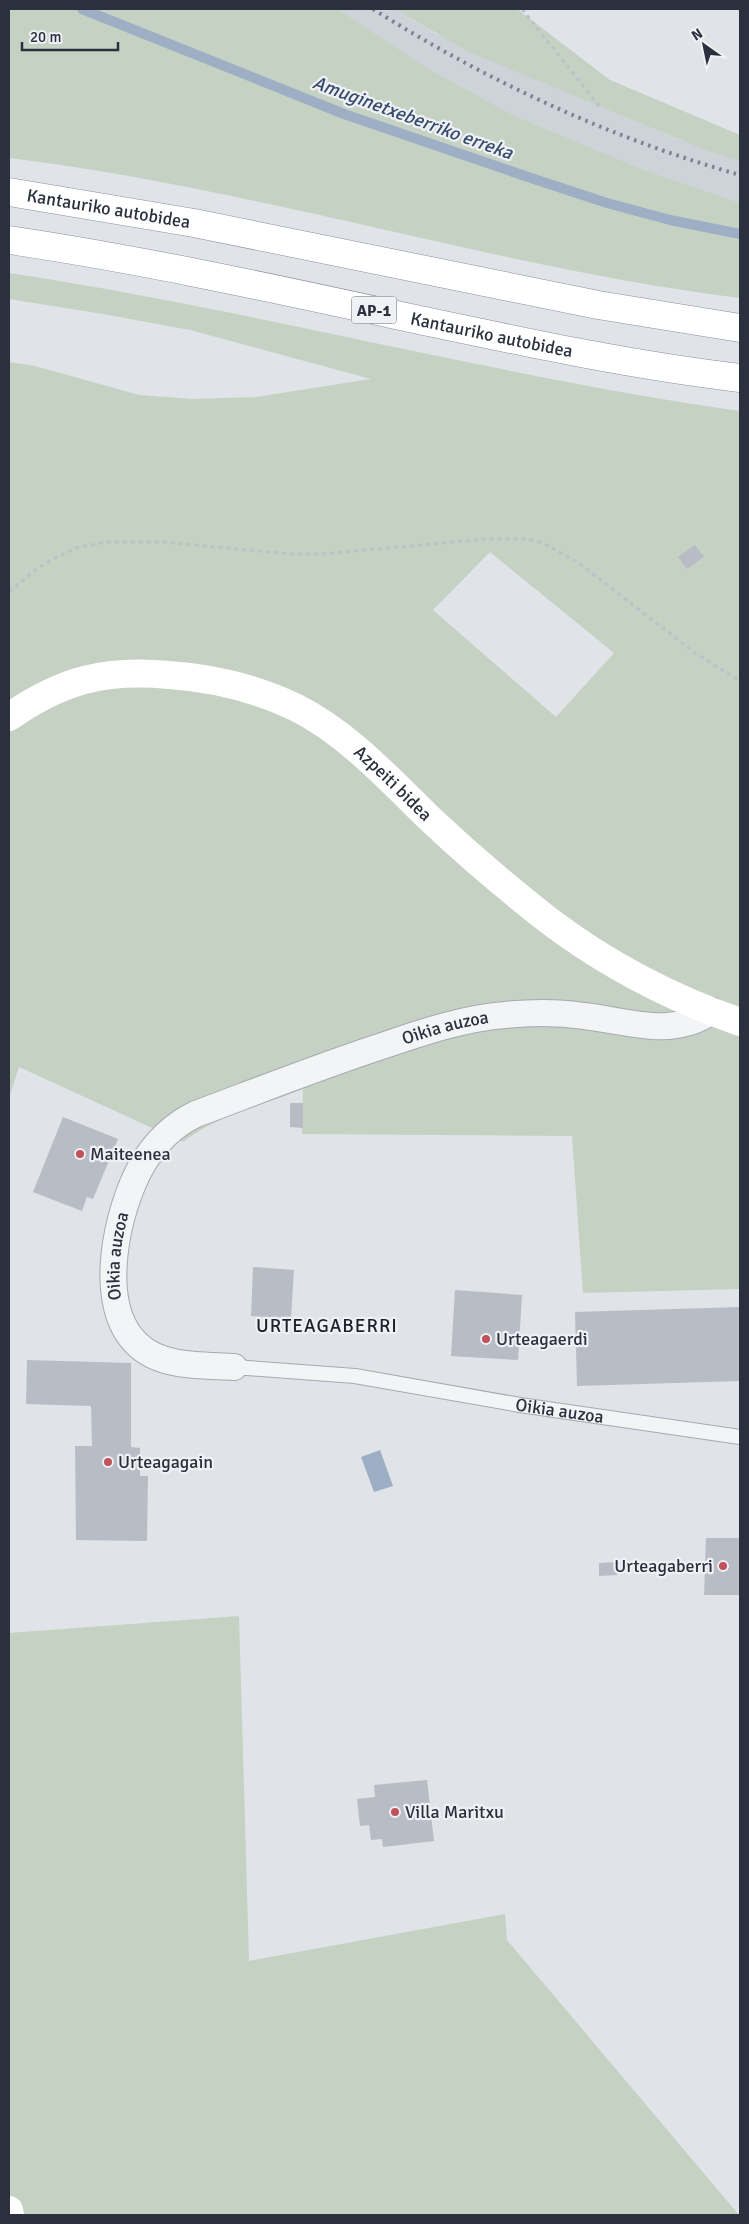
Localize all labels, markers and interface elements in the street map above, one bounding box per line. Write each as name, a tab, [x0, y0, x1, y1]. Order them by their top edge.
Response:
scale bar	[22, 20, 119, 52]
north arrow	[679, 20, 729, 70]
text: N	[688, 25, 706, 44]
text: 20 m	[30, 28, 61, 46]
water label: Amuginetxeberriko erreka	[309, 71, 517, 166]
street label: Kantauriko autobidea	[25, 184, 192, 233]
road number: AP-1	[352, 296, 396, 324]
street label: Kantauriko autobidea	[408, 307, 575, 362]
street label: Azpeiti bidea	[350, 741, 437, 826]
street label: Oikia auzoa	[399, 1006, 490, 1050]
place label: Maiteenea	[90, 1143, 171, 1165]
marker: Maiteenea	[74, 1148, 86, 1160]
street label: Oikia auzoa	[102, 1209, 133, 1302]
district label: URTEAGABERRI	[256, 1314, 398, 1338]
place label: Urteagaerdi	[496, 1328, 588, 1350]
marker: Urteagaerdi	[480, 1333, 492, 1345]
street label: Oikia auzoa	[514, 1393, 605, 1428]
place label: Urteagagain	[118, 1451, 213, 1473]
marker: Urteagagain	[102, 1456, 114, 1468]
place label: Urteagaberri	[614, 1555, 713, 1577]
marker: Urteagaberri	[717, 1560, 729, 1572]
place label: Villa Maritxu	[405, 1801, 504, 1823]
marker: Villa Maritxu	[389, 1806, 401, 1818]

